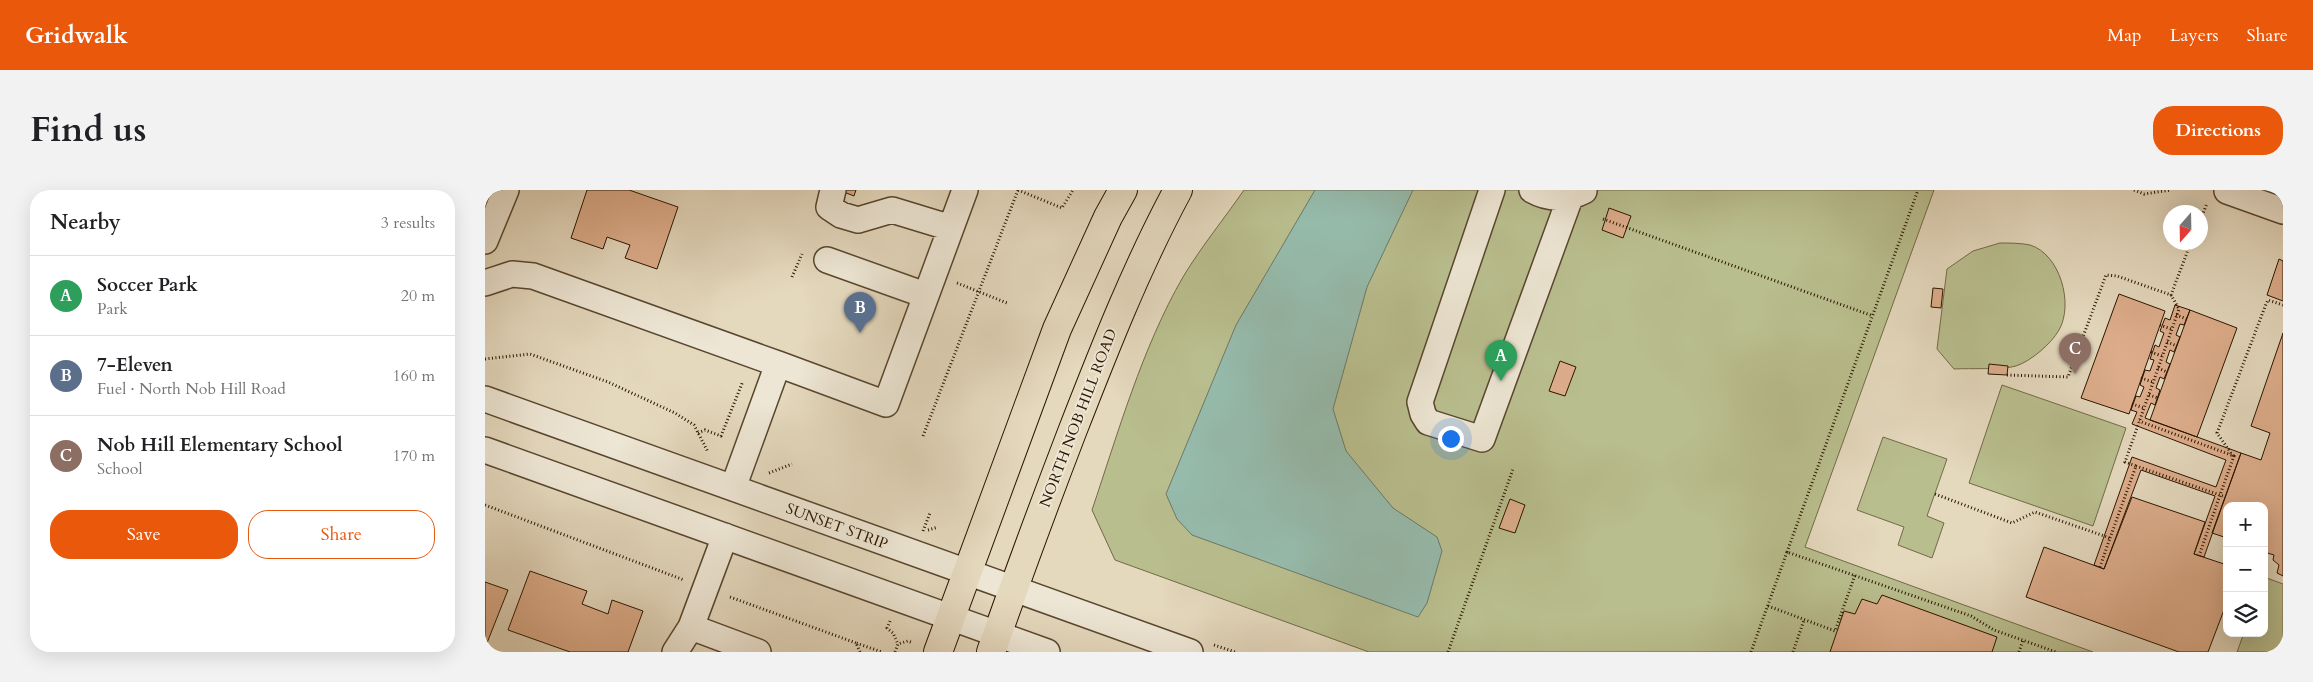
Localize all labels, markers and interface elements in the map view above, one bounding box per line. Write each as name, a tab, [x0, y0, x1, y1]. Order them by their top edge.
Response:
text: Gridwalk	[25, 19, 128, 52]
text: Map	[2107, 23, 2142, 48]
text: Layers	[2170, 23, 2219, 48]
text: Share	[2247, 23, 2288, 48]
text: Find us	[30, 106, 146, 154]
button: Directions	[2153, 106, 2283, 155]
north arrow	[2163, 205, 2208, 250]
text: Nearby	[50, 208, 121, 237]
text: 3 results	[381, 212, 435, 234]
text: Soccer Park	[97, 272, 198, 298]
text: A	[60, 285, 72, 307]
text: 20 m	[401, 285, 435, 307]
pin: B	[844, 292, 876, 333]
text: Park	[97, 298, 128, 320]
street label: NORTH NOB HILL ROAD	[1035, 326, 1121, 510]
pin: C	[2059, 333, 2091, 374]
pin: A	[1485, 340, 1517, 381]
text: 7-Eleven	[97, 352, 173, 378]
text: B	[60, 365, 72, 387]
text: 160 m	[393, 365, 435, 387]
text: Fuel · North Nob Hill Road	[97, 378, 286, 400]
your location	[1438, 426, 1464, 452]
text: Nob Hill Elementary School	[97, 432, 343, 458]
text: C	[60, 445, 72, 467]
text: 170 m	[393, 445, 435, 467]
text: School	[97, 458, 142, 480]
street label: SUNSET STRIP	[783, 498, 891, 554]
map controls	[2223, 502, 2268, 637]
button: +	[2223, 502, 2268, 547]
button: Save	[50, 510, 238, 559]
button: Share	[248, 510, 435, 559]
button: −	[2223, 547, 2268, 592]
button: layers	[2223, 592, 2268, 637]

